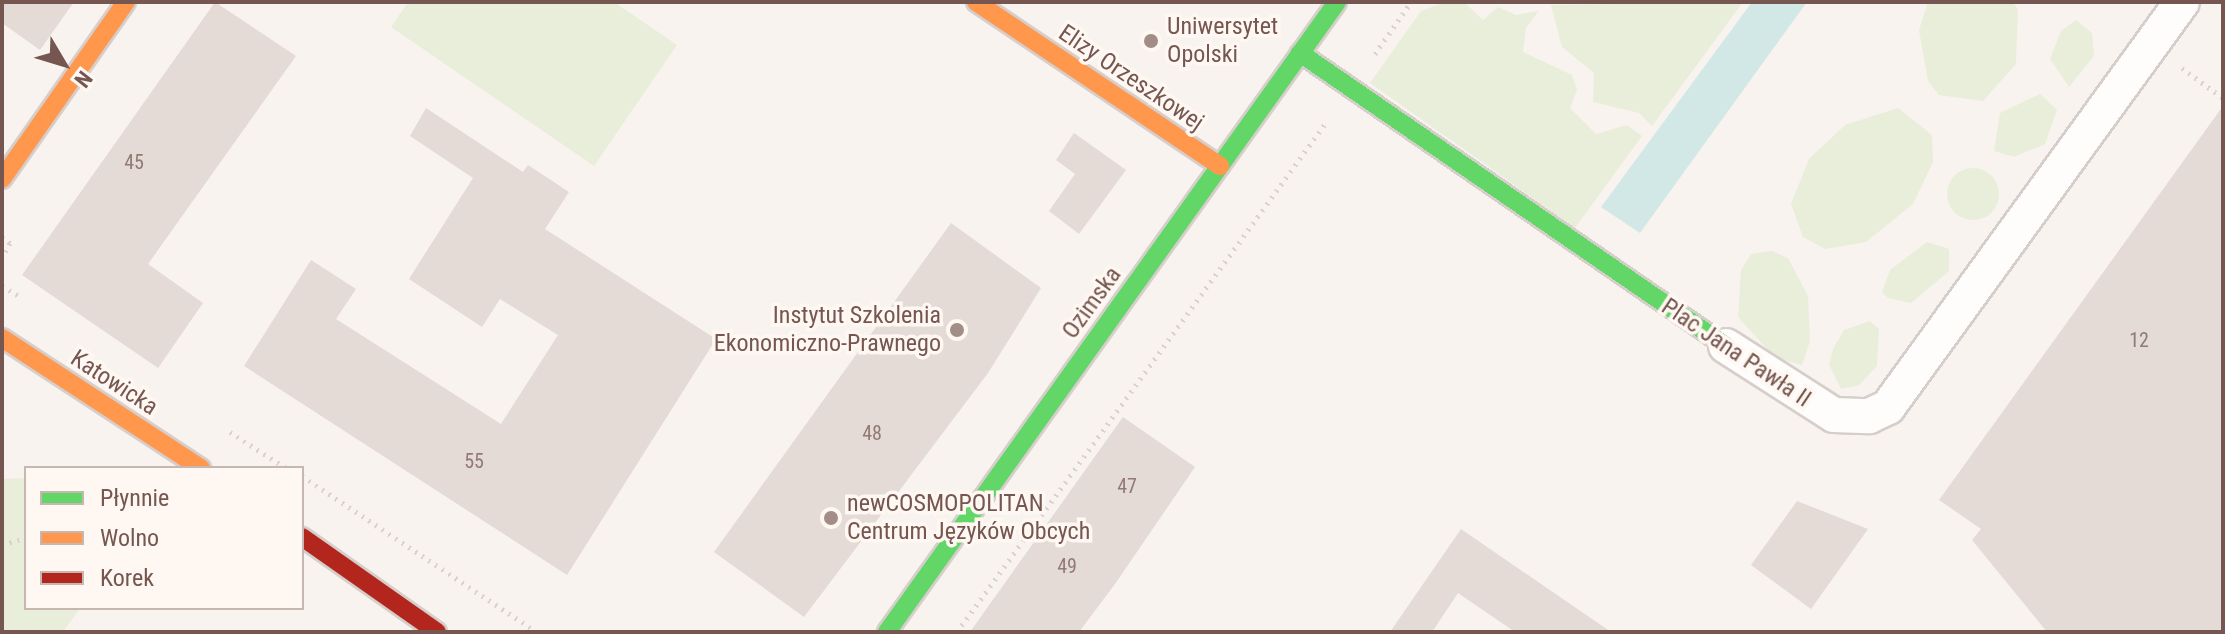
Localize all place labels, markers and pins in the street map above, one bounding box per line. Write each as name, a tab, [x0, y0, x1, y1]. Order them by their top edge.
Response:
place label: Uniwersytet Opolski	[1167, 13, 1278, 69]
marker: Uniwersytet Opolski	[1142, 32, 1160, 50]
place label: Instytut Szkolenia Ekonomiczno-Prawnego	[714, 302, 941, 358]
marker: Instytut Szkolenia Ekonomiczno-Prawnego	[948, 321, 966, 339]
place label: newCOSMOPOLITAN Centrum Języków Obcych	[847, 490, 1090, 546]
marker: newCOSMOPOLITAN Centrum Języków Obcych	[822, 509, 840, 527]

